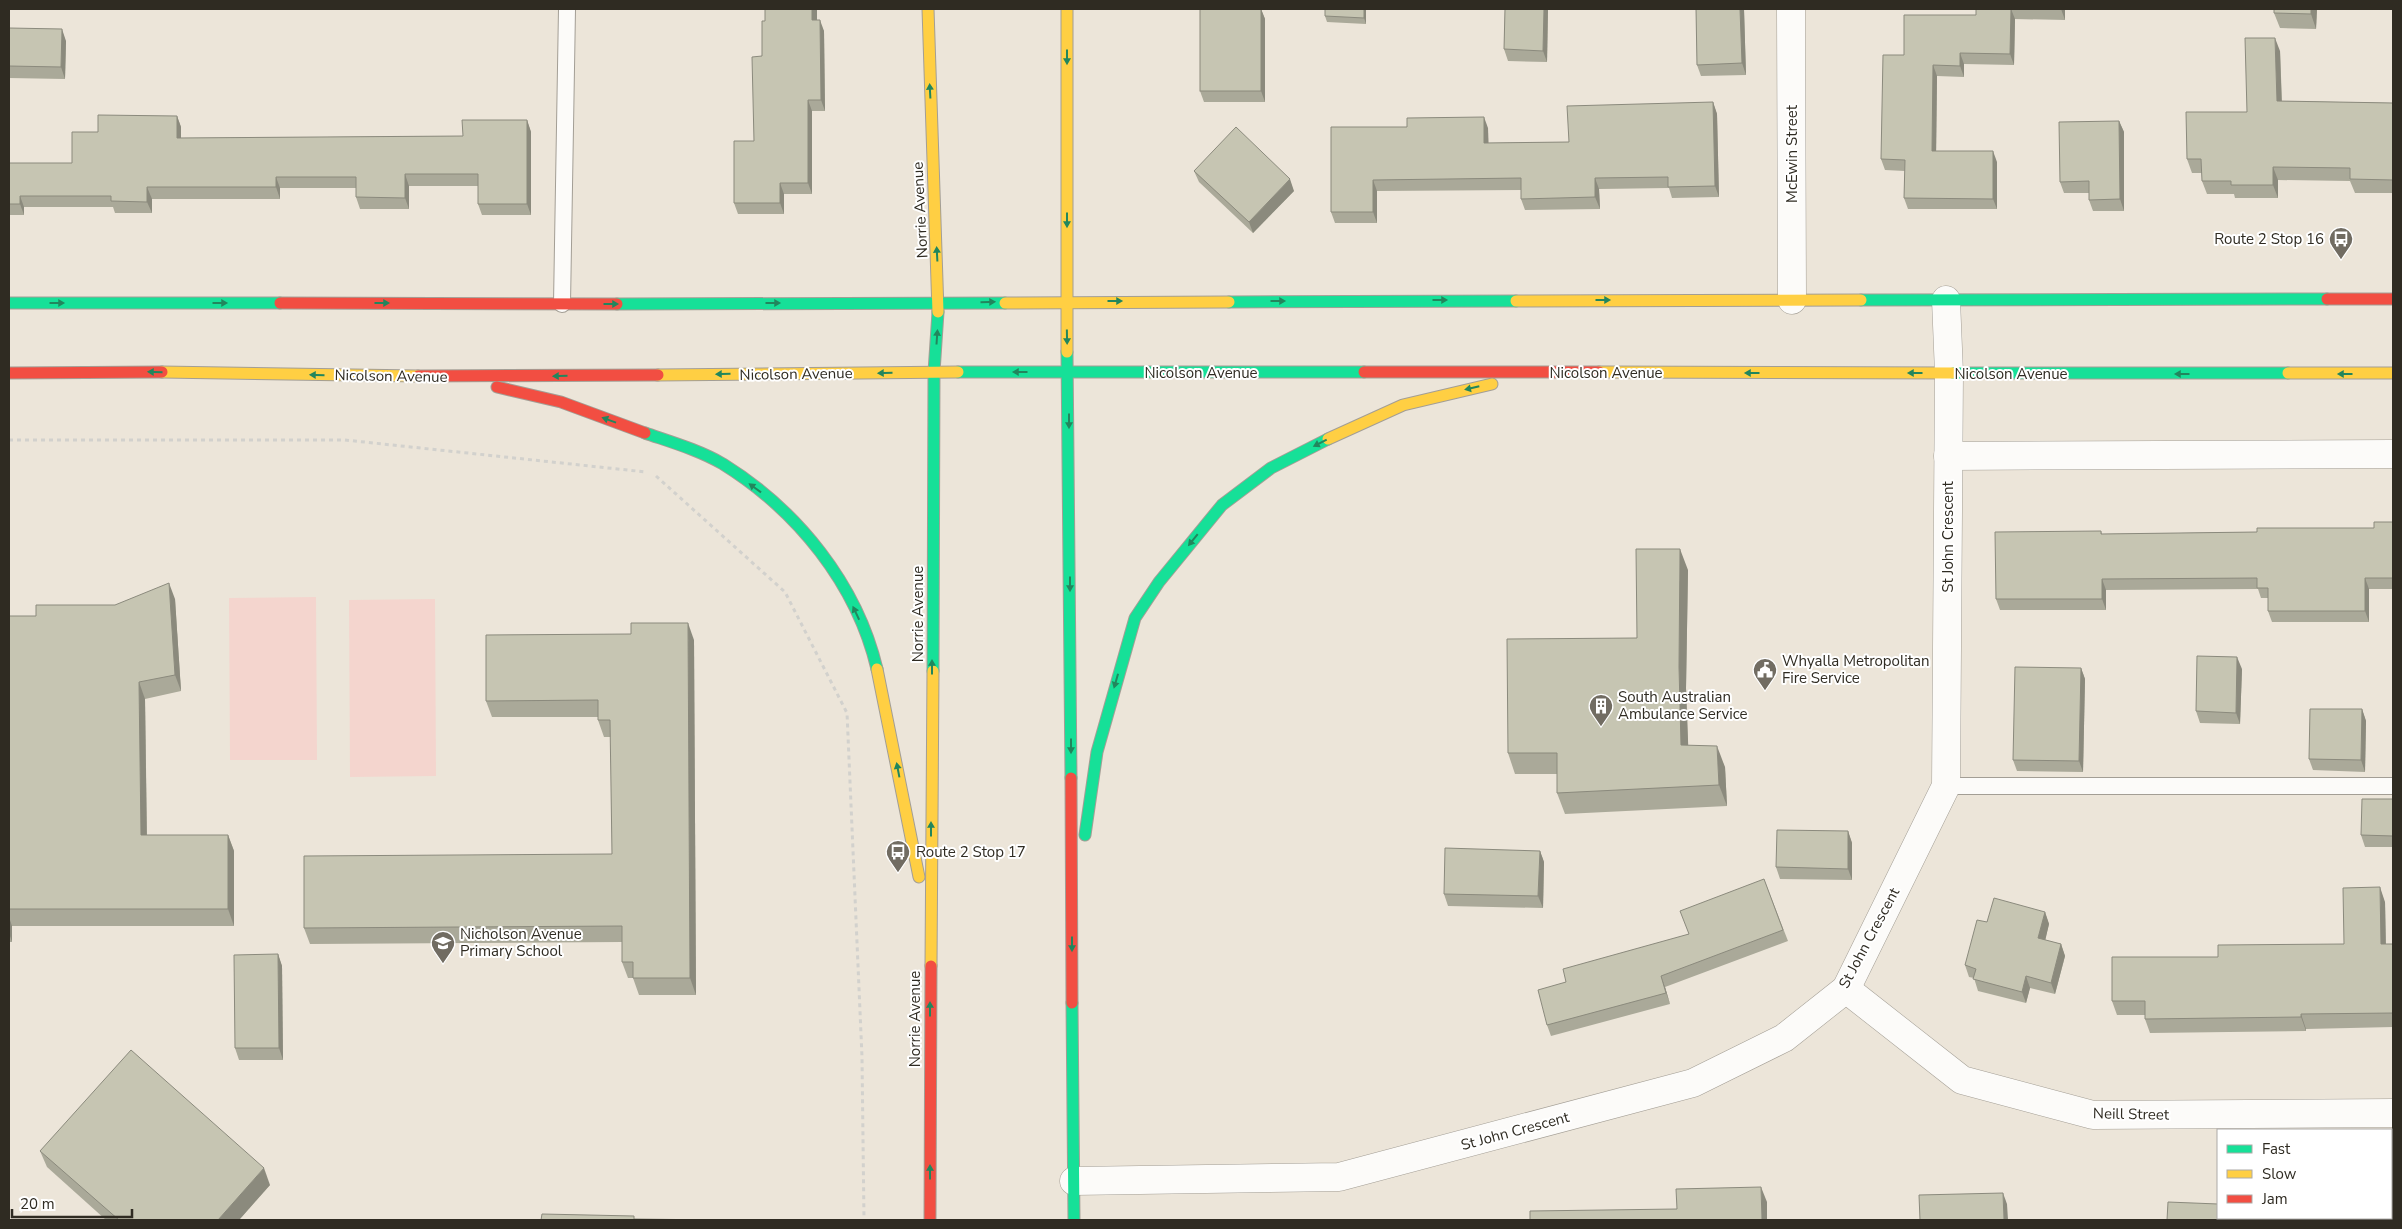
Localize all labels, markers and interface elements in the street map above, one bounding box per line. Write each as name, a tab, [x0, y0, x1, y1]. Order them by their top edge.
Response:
one-way arrow	[1063, 50, 1071, 66]
one-way arrow	[925, 83, 933, 99]
street label: McEwin Street	[1782, 104, 1802, 203]
street label: Norrie Avenue	[907, 161, 933, 259]
one-way arrow	[1063, 212, 1071, 228]
bus stop icon: Route 2 Stop 16	[2328, 226, 2354, 260]
place label: Route 2 Stop 16	[2214, 229, 2324, 249]
one-way arrow	[933, 245, 941, 261]
one-way arrow	[1433, 296, 1449, 304]
one-way arrow	[1595, 296, 1611, 304]
one-way arrow	[1108, 297, 1124, 305]
one-way arrow	[1270, 297, 1286, 305]
one-way arrow	[980, 298, 996, 306]
one-way arrow	[50, 299, 66, 307]
one-way arrow	[212, 299, 228, 307]
one-way arrow	[375, 299, 391, 307]
one-way arrow	[603, 299, 619, 307]
one-way arrow	[766, 299, 782, 307]
one-way arrow	[933, 329, 941, 345]
one-way arrow	[1064, 329, 1072, 345]
street label: Nicolson Avenue	[739, 363, 853, 385]
street label: Nicolson Avenue	[1144, 363, 1258, 383]
street label: Nicolson Avenue	[1549, 363, 1663, 383]
street label: Nicolson Avenue	[1954, 364, 2068, 384]
street label: Nicolson Avenue	[334, 365, 448, 387]
one-way arrow	[147, 368, 163, 376]
one-way arrow	[1011, 368, 1027, 376]
one-way arrow	[877, 369, 893, 377]
one-way arrow	[1744, 369, 1760, 377]
one-way arrow	[1906, 369, 1922, 377]
one-way arrow	[715, 370, 731, 378]
one-way arrow	[2174, 370, 2190, 378]
one-way arrow	[2336, 370, 2352, 378]
one-way arrow	[309, 371, 325, 379]
one-way arrow	[552, 372, 568, 380]
one-way arrow	[1465, 384, 1480, 392]
one-way arrow	[1065, 414, 1073, 430]
one-way arrow	[602, 416, 617, 423]
one-way arrow	[1313, 439, 1328, 447]
street label: St John Crescent	[1938, 481, 1958, 593]
one-way arrow	[749, 483, 762, 494]
one-way arrow	[1187, 533, 1198, 546]
street label: Norrie Avenue	[908, 566, 928, 662]
one-way arrow	[1066, 576, 1074, 592]
one-way arrow	[852, 606, 860, 620]
place label: Whyalla Metropolitan Fire Service	[1782, 651, 1930, 688]
public building icon: Whyalla Metropolitan Fire Service	[1752, 657, 1778, 691]
one-way arrow	[928, 658, 936, 674]
one-way arrow	[1112, 673, 1120, 688]
place label: South Australian Ambulance Service	[1618, 687, 1748, 724]
building icon: South Australian Ambulance Service	[1588, 693, 1614, 727]
one-way arrow	[1067, 739, 1075, 755]
one-way arrow	[894, 762, 902, 777]
one-way arrow	[927, 821, 935, 837]
bus stop icon: Route 2 Stop 17	[885, 839, 911, 873]
place label: Route 2 Stop 17	[916, 842, 1026, 862]
street label: St John Crescent	[1834, 883, 1904, 992]
place label: Nicholson Avenue Primary School	[460, 924, 582, 961]
school or university icon: Nicholson Avenue Primary School	[430, 930, 456, 964]
one-way arrow	[1068, 936, 1076, 952]
street label: Norrie Avenue	[905, 971, 925, 1067]
one-way arrow	[926, 1001, 934, 1017]
street label: Neill Street	[2093, 1103, 2170, 1125]
street label: St John Crescent	[1459, 1107, 1572, 1155]
legend	[2217, 1129, 2392, 1219]
text: Fast	[2262, 1139, 2291, 1159]
one-way arrow	[926, 1163, 934, 1179]
text: Slow	[2262, 1164, 2297, 1184]
scale bar	[12, 1186, 132, 1218]
text: Jam	[2261, 1189, 2288, 1209]
text: 20 m	[20, 1194, 55, 1214]

